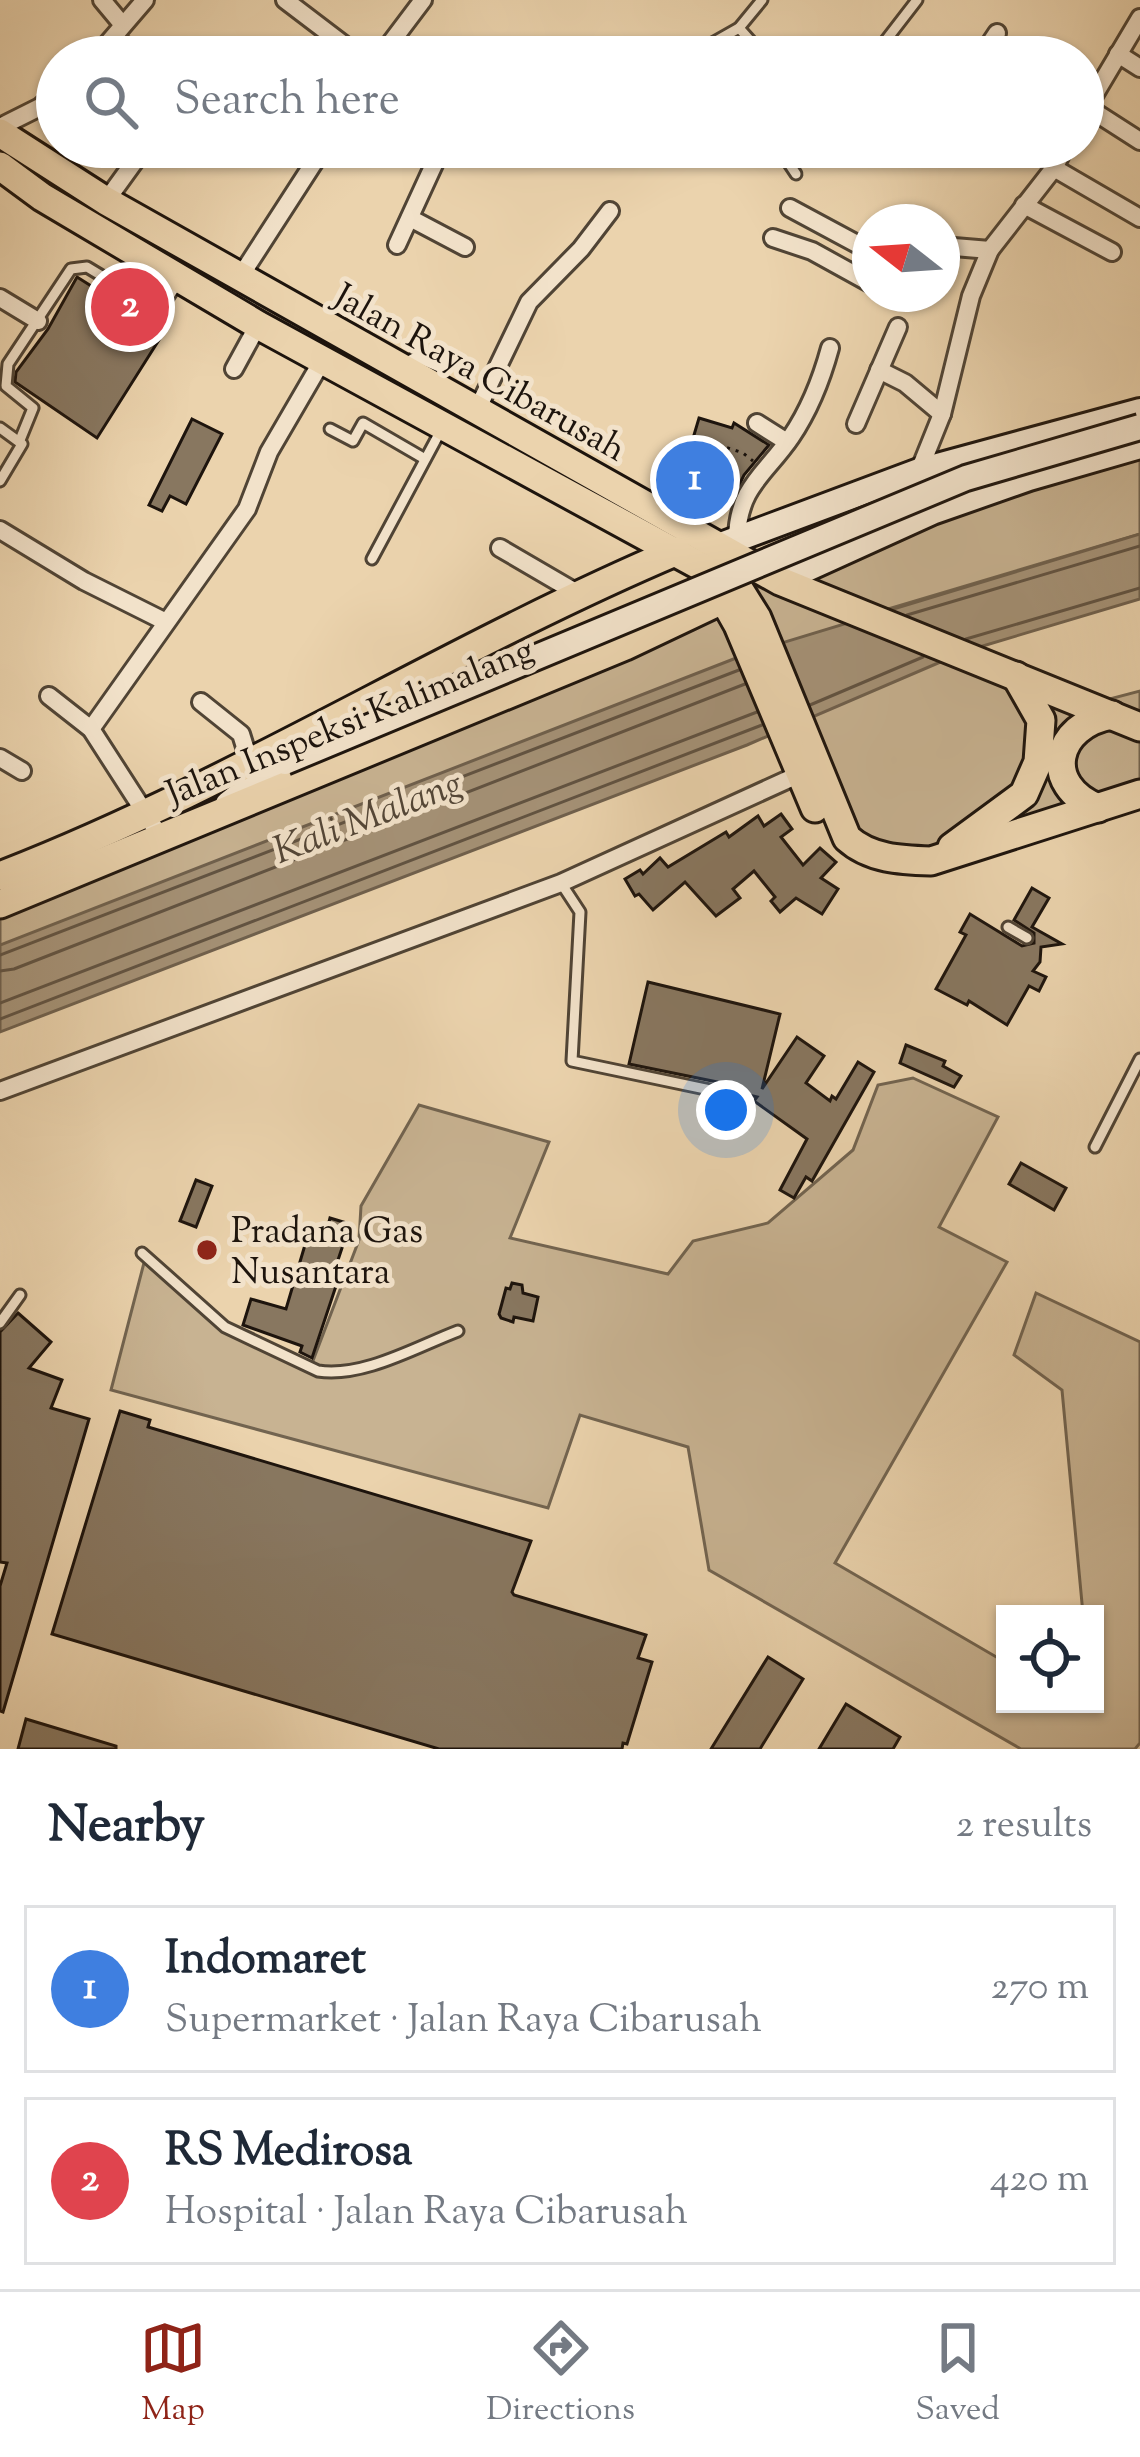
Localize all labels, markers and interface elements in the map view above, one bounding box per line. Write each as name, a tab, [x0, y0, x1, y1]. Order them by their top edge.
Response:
search box	[36, 36, 1104, 168]
icon: search	[78, 69, 144, 135]
text: Search here	[174, 70, 400, 135]
north arrow	[852, 204, 960, 312]
pin: 2	[91, 262, 169, 352]
street label: Jalan Raya Cibarusah	[322, 272, 635, 477]
pin: 1	[656, 435, 734, 525]
street label: Jalan Inspeksi Kalimalang	[157, 626, 542, 822]
water label: Kali Malang	[266, 758, 472, 882]
your location	[696, 1080, 756, 1140]
place label: Pradana Gas Nusantara	[231, 1207, 423, 1300]
marker: Pradana Gas Nusantara	[194, 1237, 220, 1263]
map controls	[996, 1605, 1104, 1713]
button: locate	[996, 1605, 1104, 1713]
text: Nearby	[48, 1791, 205, 1864]
text: 2 results	[956, 1799, 1092, 1855]
text: Indomaret	[165, 1929, 366, 1994]
text: 1	[83, 1961, 97, 2017]
text: 270 m	[991, 1961, 1089, 2017]
text: Supermarket · Jalan Raya Cibarusah	[165, 1994, 762, 2050]
text: RS Medirosa	[165, 2121, 413, 2186]
text: 2	[81, 2153, 99, 2209]
text: 420 m	[990, 2153, 1089, 2209]
text: Hospital · Jalan Raya Cibarusah	[165, 2186, 688, 2242]
tab: Map	[140, 2315, 206, 2435]
tab: Directions	[486, 2315, 635, 2435]
tab: Saved	[915, 2315, 1000, 2435]

